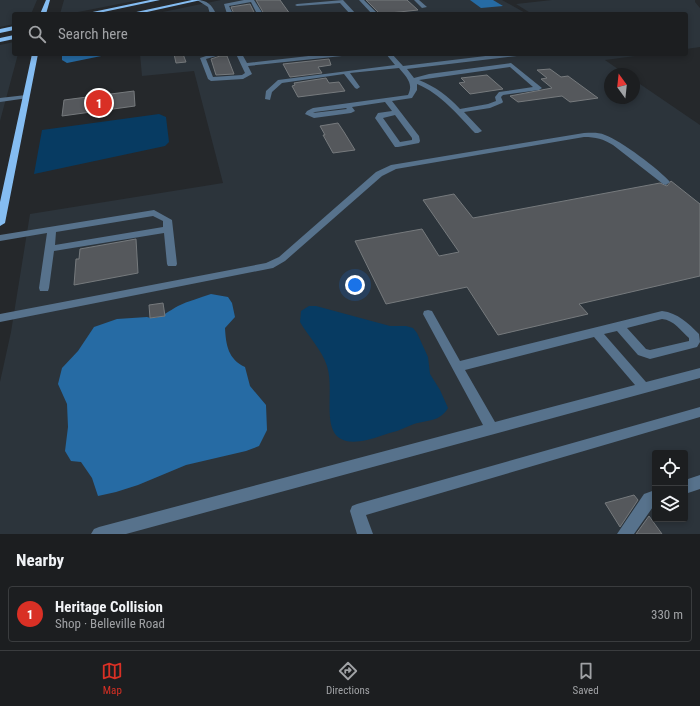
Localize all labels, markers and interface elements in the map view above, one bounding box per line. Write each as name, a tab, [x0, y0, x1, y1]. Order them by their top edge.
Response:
search box	[12, 12, 688, 56]
icon: search	[26, 23, 48, 45]
text: Search here	[58, 25, 128, 43]
north arrow	[604, 68, 640, 104]
pin: 1	[86, 88, 112, 118]
your location	[345, 275, 365, 295]
map controls	[652, 450, 688, 522]
button: locate	[652, 450, 688, 486]
button: layers	[652, 486, 688, 522]
text: Nearby	[16, 550, 64, 570]
text: Heritage Collision	[55, 598, 163, 616]
text: 1	[27, 607, 33, 622]
text: 330 m	[651, 607, 683, 622]
text: Shop · Belleville Road	[55, 616, 165, 631]
tab: Map	[101, 660, 123, 697]
tab: Directions	[326, 660, 370, 697]
tab: Saved	[573, 660, 599, 697]

